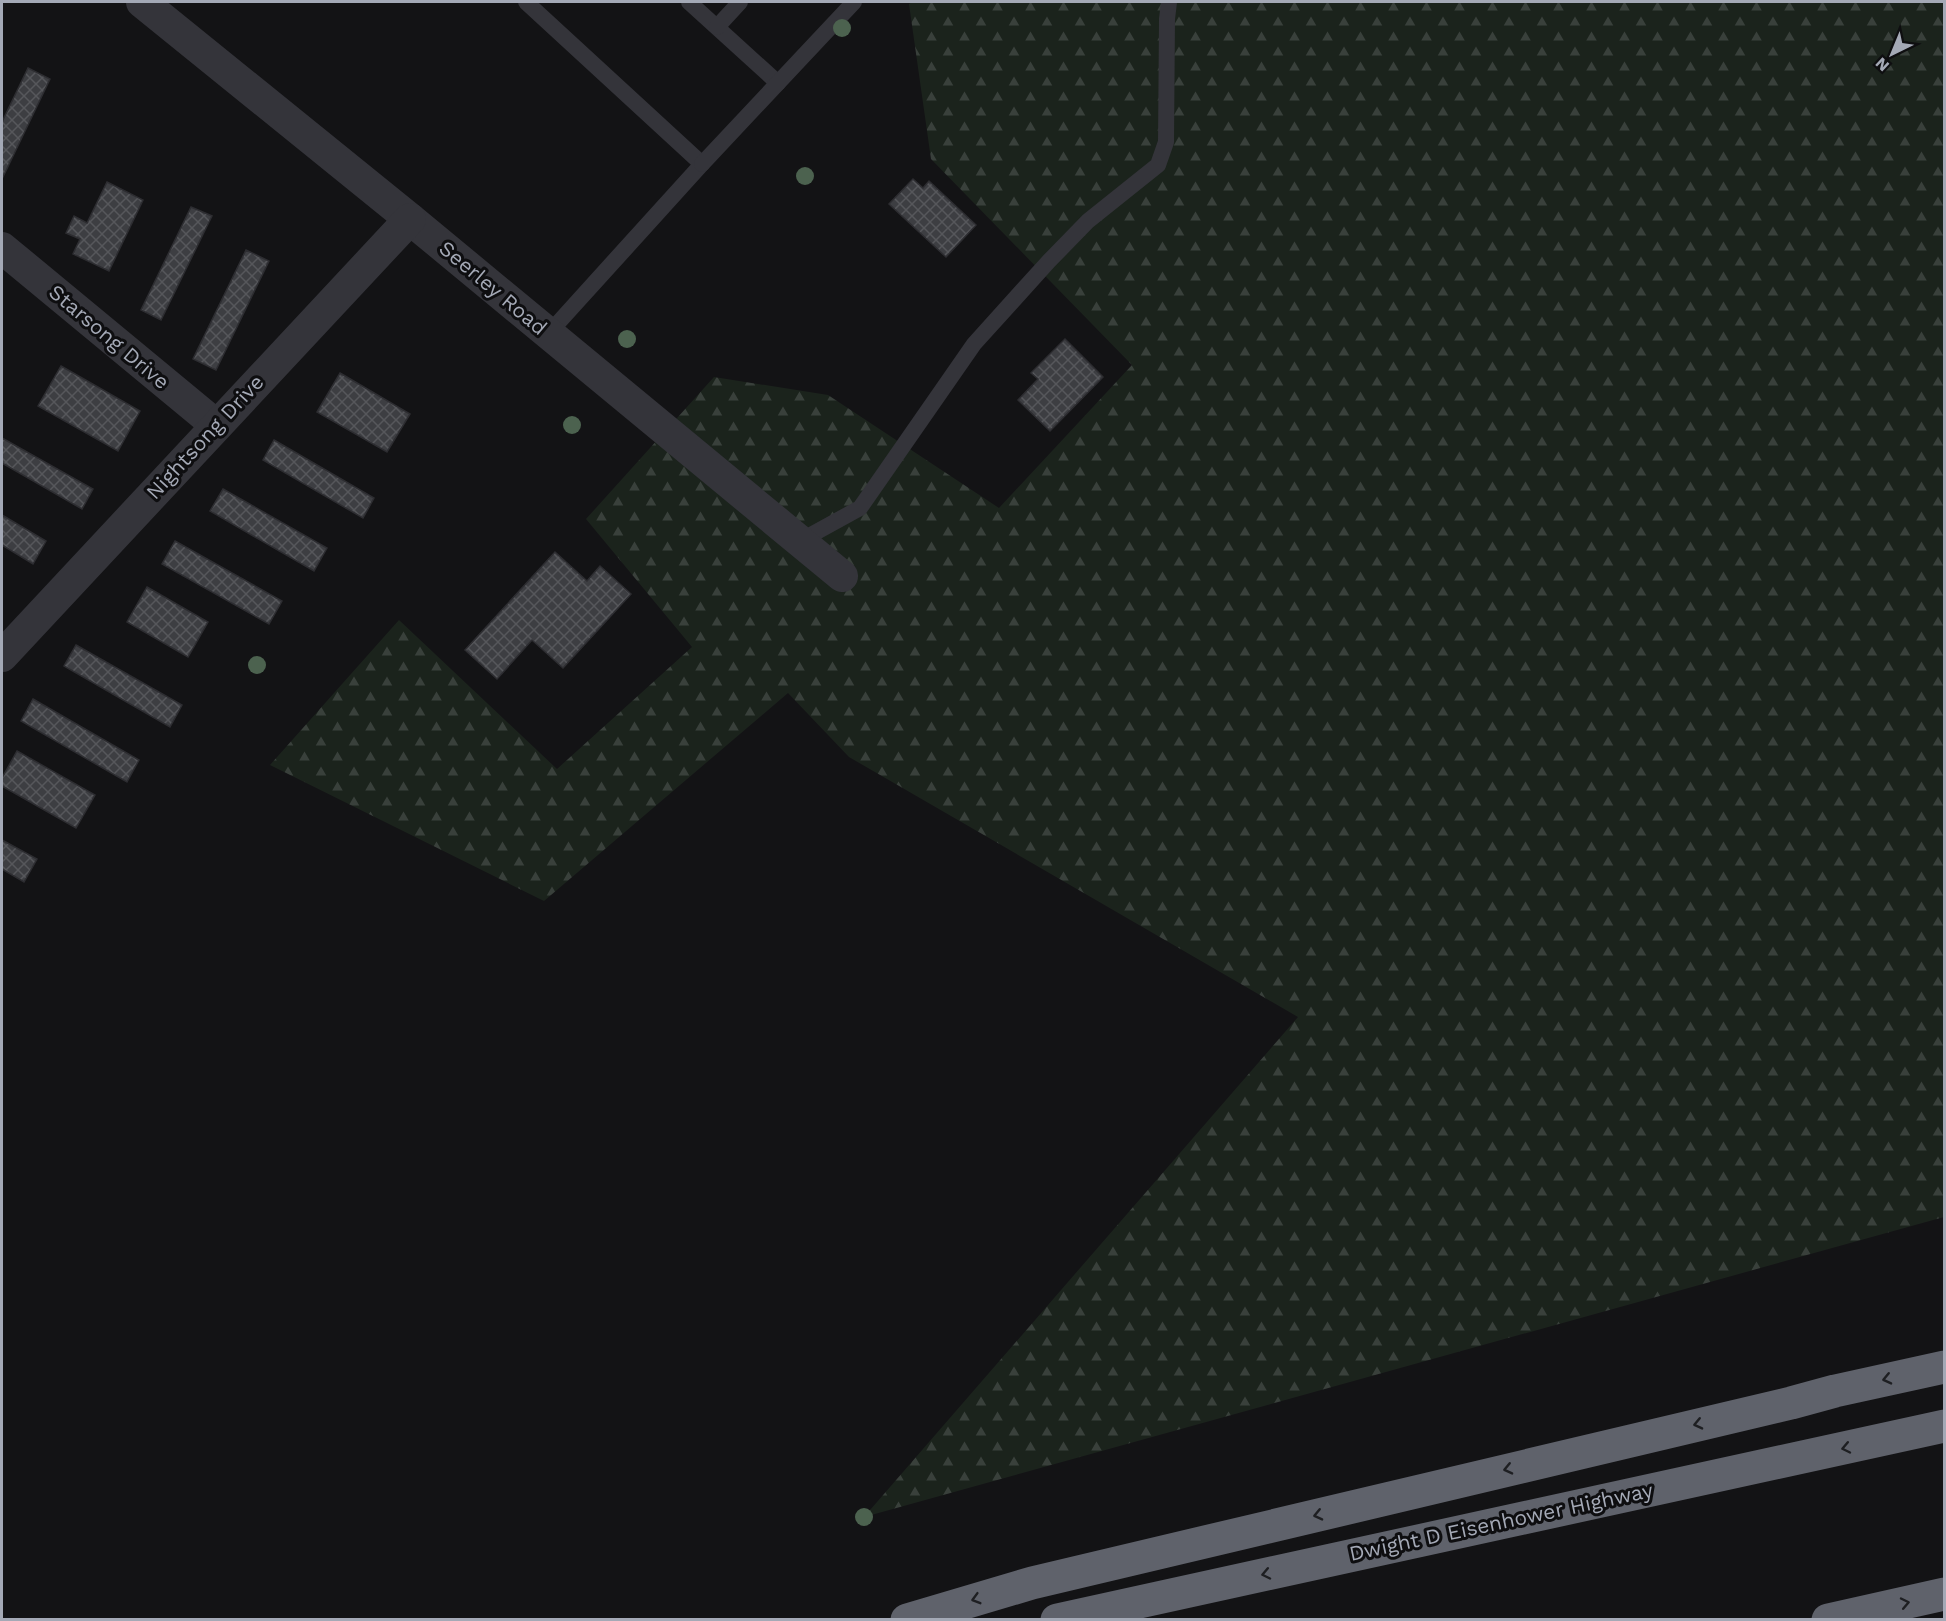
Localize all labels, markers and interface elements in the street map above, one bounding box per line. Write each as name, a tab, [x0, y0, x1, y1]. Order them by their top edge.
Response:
north arrow	[1862, 24, 1922, 84]
text: N	[1871, 54, 1893, 76]
street label: Seerley Road	[434, 235, 552, 340]
street label: Starsong Drive	[44, 279, 175, 394]
street label: Nightsong Drive	[141, 369, 269, 504]
one-way arrow	[1883, 1372, 1893, 1385]
one-way arrow	[1693, 1417, 1703, 1430]
one-way arrow	[1842, 1440, 1852, 1453]
one-way arrow	[1503, 1462, 1513, 1475]
street label: Dwight D Eisenhower Highway	[1347, 1477, 1655, 1566]
one-way arrow	[1314, 1507, 1324, 1520]
one-way arrow	[1261, 1566, 1271, 1579]
one-way arrow	[971, 1592, 981, 1605]
one-way arrow	[1900, 1597, 1910, 1610]

